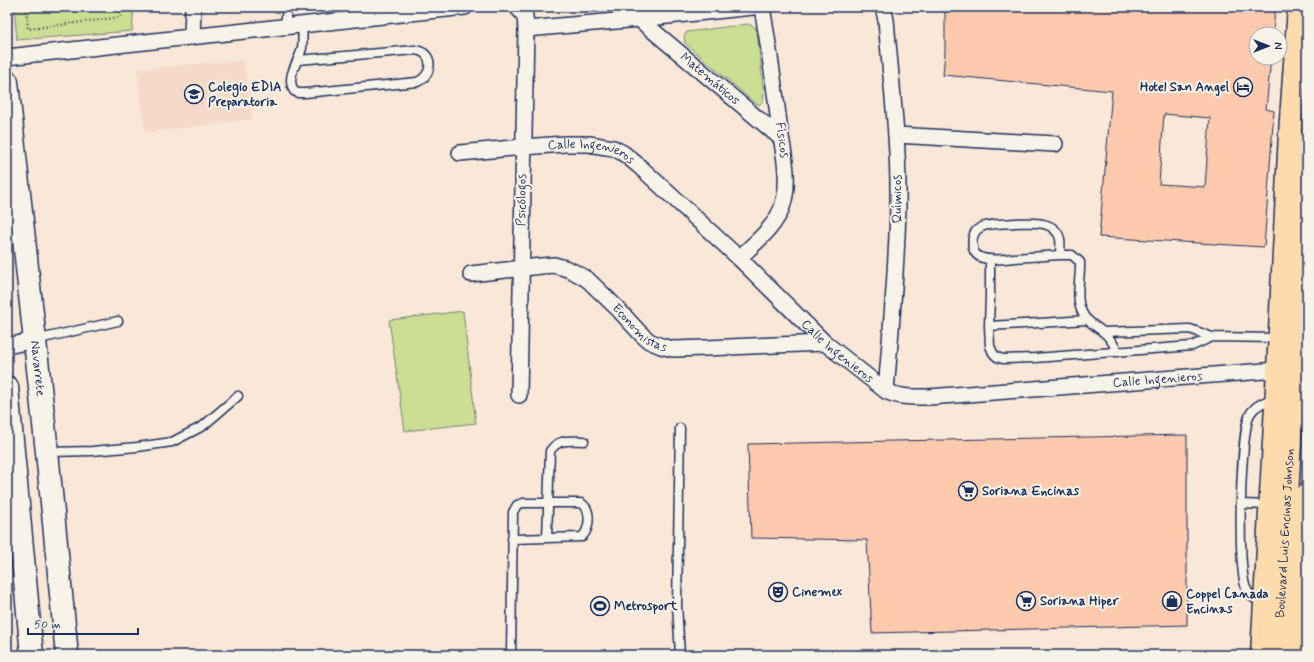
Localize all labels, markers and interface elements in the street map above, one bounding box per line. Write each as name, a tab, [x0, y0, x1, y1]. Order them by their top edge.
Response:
north arrow	[1248, 26, 1288, 66]
text: N	[1270, 42, 1284, 50]
street label: Matemáticos	[677, 49, 744, 109]
hotel icon: Hotel San Angel	[1232, 76, 1254, 98]
place label: Colegio EDIA Preparatoria	[208, 79, 282, 111]
place label: Hotel San Angel	[1140, 79, 1230, 97]
school or university icon: Colegio EDIA Preparatoria	[183, 83, 205, 105]
street label: Físicos	[771, 121, 793, 159]
street label: Calle Ingenieros	[547, 136, 639, 168]
street label: Psicólogos	[513, 174, 533, 226]
street label: Químicos	[889, 175, 906, 223]
street label: Economistas	[608, 300, 669, 356]
street label: Calle Ingenieros	[797, 316, 877, 387]
street label: Navarrete	[26, 340, 49, 397]
street label: Calle Ingenieros	[1112, 367, 1203, 391]
street label: Boulevard Luis Encinas Johnson	[1272, 448, 1298, 618]
supermarket icon: Soriana Encinas	[957, 480, 979, 502]
place label: Soriana Encinas	[982, 483, 1079, 500]
theatre icon: Cinemex	[767, 581, 789, 603]
place label: Cinemex	[792, 584, 842, 601]
place label: Coppel Canada Encinas	[1186, 586, 1269, 618]
supermarket icon: Soriana Hiper	[1015, 590, 1037, 612]
shop icon: Coppel Canada Encinas	[1161, 590, 1183, 612]
place label: Soriana Hiper	[1040, 593, 1120, 610]
sports icon: Metrosport	[589, 595, 611, 617]
place label: Metrosport	[614, 598, 678, 615]
scale bar	[28, 610, 138, 636]
text: 50 m	[34, 617, 61, 633]

